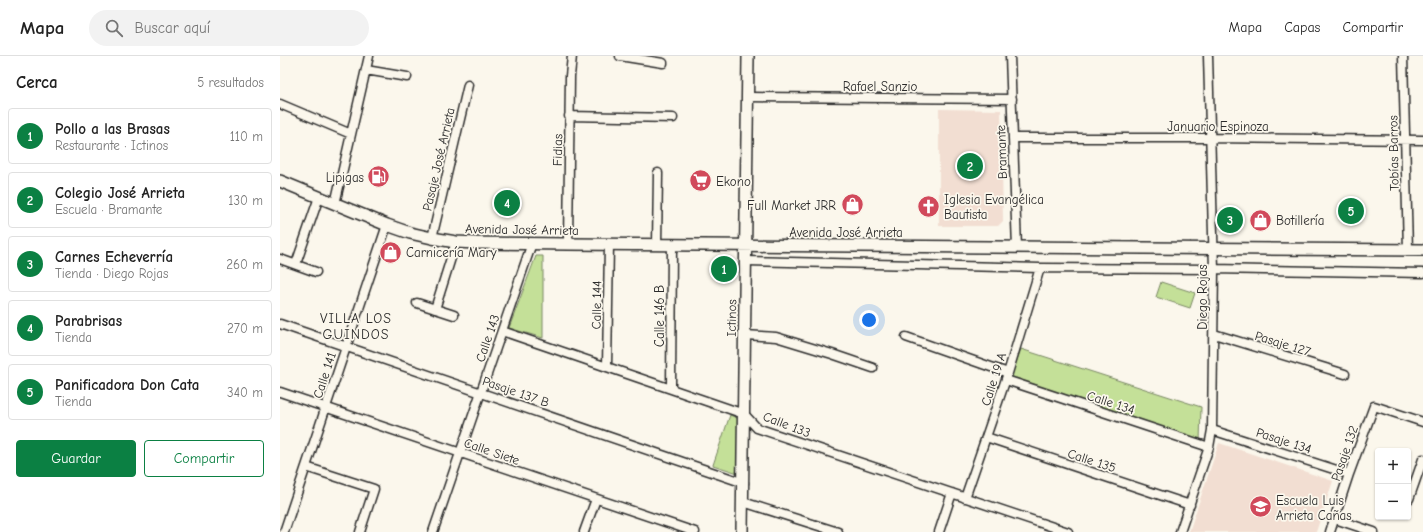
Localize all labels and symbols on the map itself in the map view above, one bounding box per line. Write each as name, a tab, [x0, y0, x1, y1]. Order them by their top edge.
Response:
street label: Rafael Sanzio	[843, 79, 917, 94]
street label: Pasaje José Arrieta	[419, 106, 458, 212]
street label: Tobías Barros	[1385, 115, 1402, 191]
street label: Januario Espinoza	[1167, 119, 1269, 134]
street label: Bramante	[993, 124, 1010, 179]
street label: Fidias	[550, 134, 565, 166]
pin: 2	[957, 151, 983, 181]
fuel station icon: Lipigas	[366, 164, 392, 190]
supermarket icon: Ekono	[687, 168, 713, 194]
place label: Lipigas	[326, 170, 364, 185]
place label: Ekono	[716, 174, 751, 189]
pin: 4	[494, 188, 520, 218]
shop icon: Full Market JRR	[839, 192, 865, 218]
place label: Iglesia Evangélica Bautista	[944, 192, 1044, 222]
church icon: Iglesia Evangélica Bautista	[915, 193, 941, 219]
pin: 5	[1338, 196, 1364, 226]
place label: Full Market JRR	[747, 198, 836, 213]
pin: 3	[1217, 205, 1243, 235]
shop icon: Botillería	[1247, 207, 1273, 233]
place label: Botillería	[1276, 213, 1325, 228]
street label: Avenida José Arrieta	[465, 221, 579, 238]
street label: Avenida José Arrieta	[789, 225, 903, 240]
shop icon: Carnicería Mary	[377, 239, 403, 265]
place label: Carnicería Mary	[406, 245, 497, 260]
pin: 1	[711, 254, 737, 284]
street label: Diego Rojas	[1195, 264, 1210, 330]
street label: Calle 144	[589, 280, 604, 330]
street label: Calle 146 B	[652, 285, 667, 347]
street label: Ictinos	[724, 299, 739, 337]
district label: VILLA LOS GUINDOS	[320, 310, 392, 343]
your location	[859, 310, 879, 330]
street label: Calle 143	[472, 312, 503, 364]
street label: Pasaje 127	[1253, 328, 1313, 359]
street label: Calle 141	[310, 350, 339, 400]
street label: Calle 19 A	[978, 350, 1009, 408]
street label: Pasaje 137 B	[480, 373, 551, 410]
street label: Calle 134	[1085, 388, 1137, 417]
street label: Calle 133	[761, 409, 813, 440]
street label: Pasaje 132	[1328, 423, 1361, 483]
street label: Pasaje 134	[1254, 424, 1313, 456]
street label: Calle Siete	[462, 435, 522, 468]
street label: Calle 135	[1066, 446, 1118, 475]
place label: Escuela Luis Arrieta Cañas	[1276, 493, 1352, 523]
school or university icon: Escuela Luis Arrieta Cañas	[1248, 494, 1274, 520]

